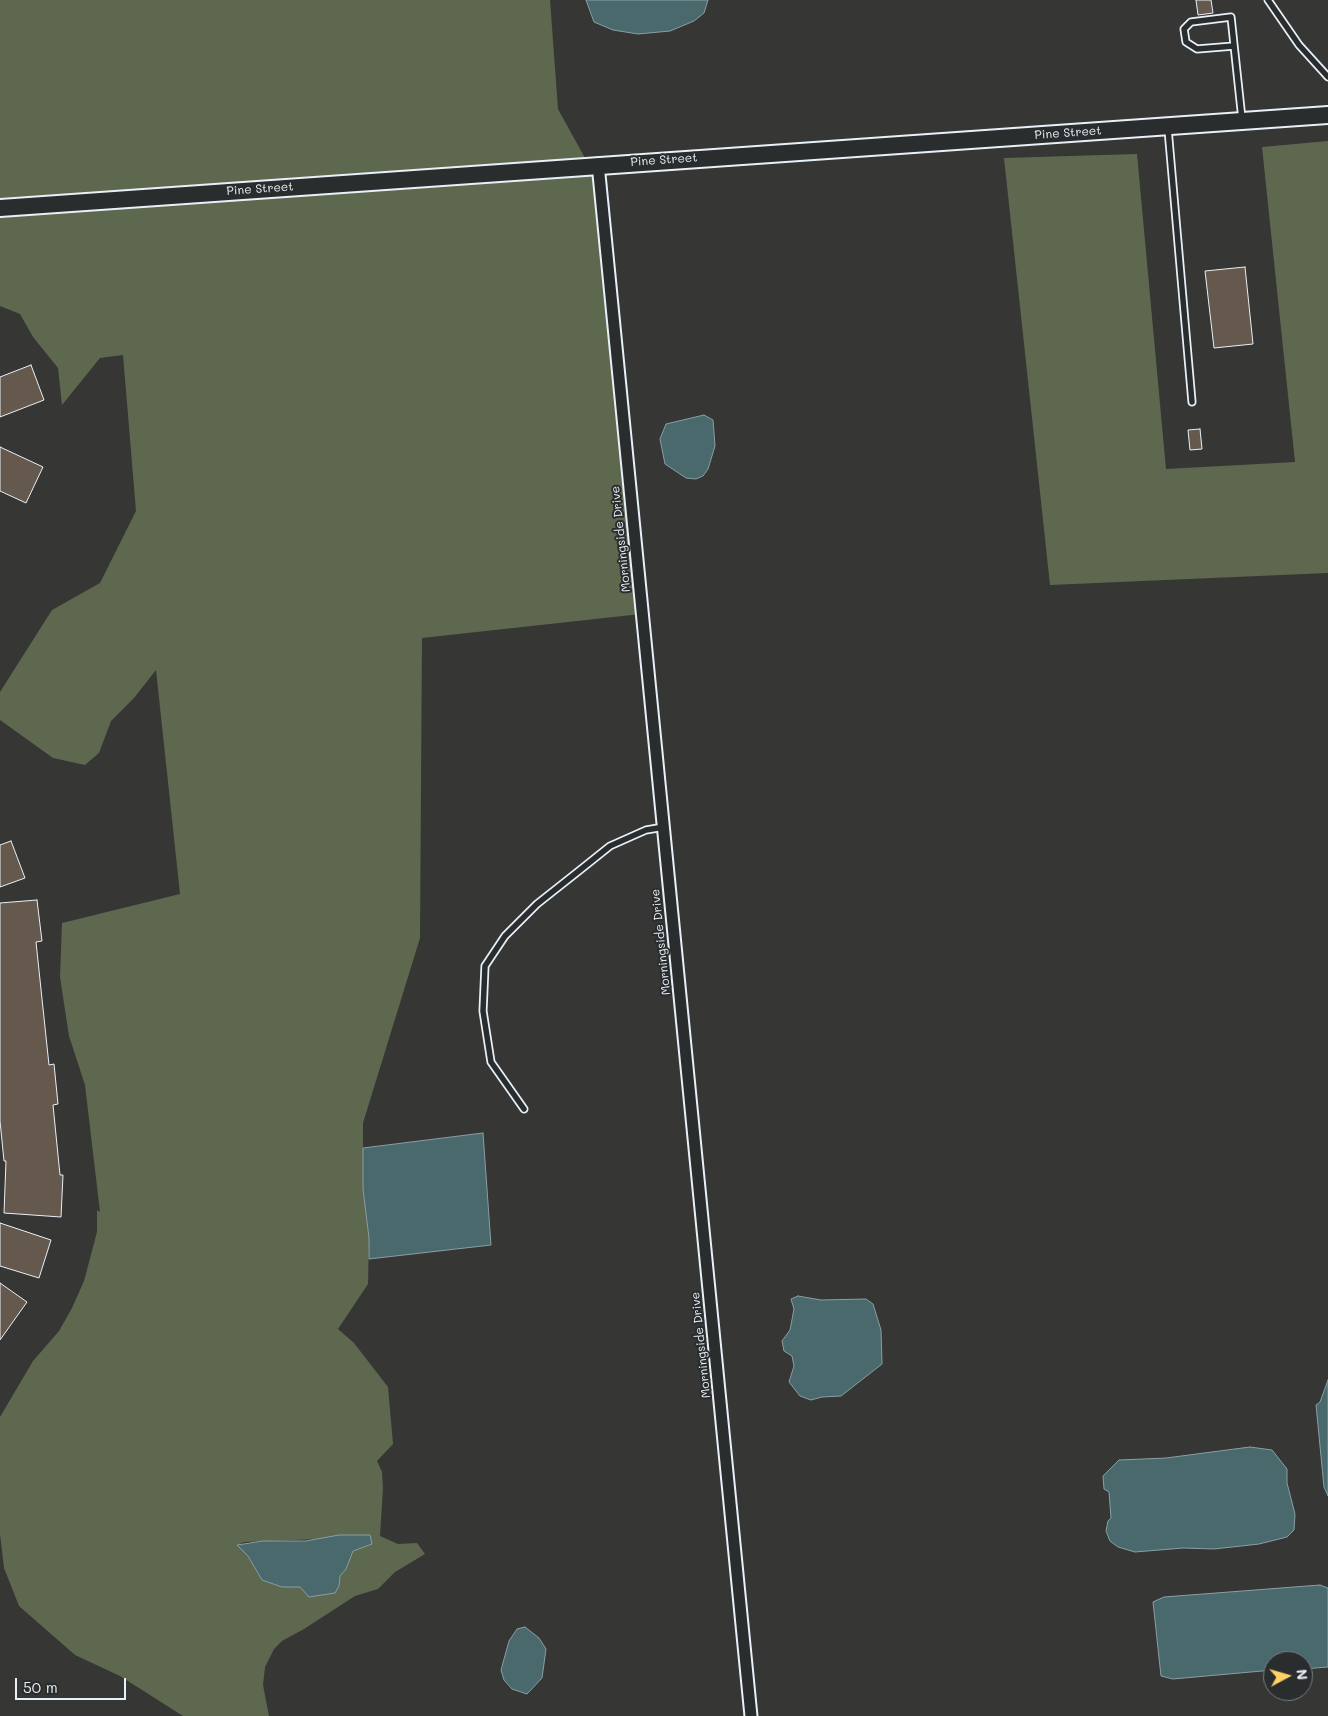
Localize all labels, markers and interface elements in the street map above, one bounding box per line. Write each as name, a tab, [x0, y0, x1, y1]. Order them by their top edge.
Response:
street label: Pine Street	[1034, 123, 1102, 143]
street label: Pine Street	[630, 150, 698, 170]
street label: Pine Street	[226, 179, 294, 199]
street label: Morningside Drive	[608, 485, 634, 593]
street label: Morningside Drive	[648, 888, 674, 996]
street label: Morningside Drive	[688, 1291, 714, 1399]
north arrow	[1263, 1651, 1313, 1701]
scale bar	[18, 1668, 129, 1700]
text: N	[1292, 1668, 1312, 1681]
text: 50 m	[23, 1677, 58, 1697]

